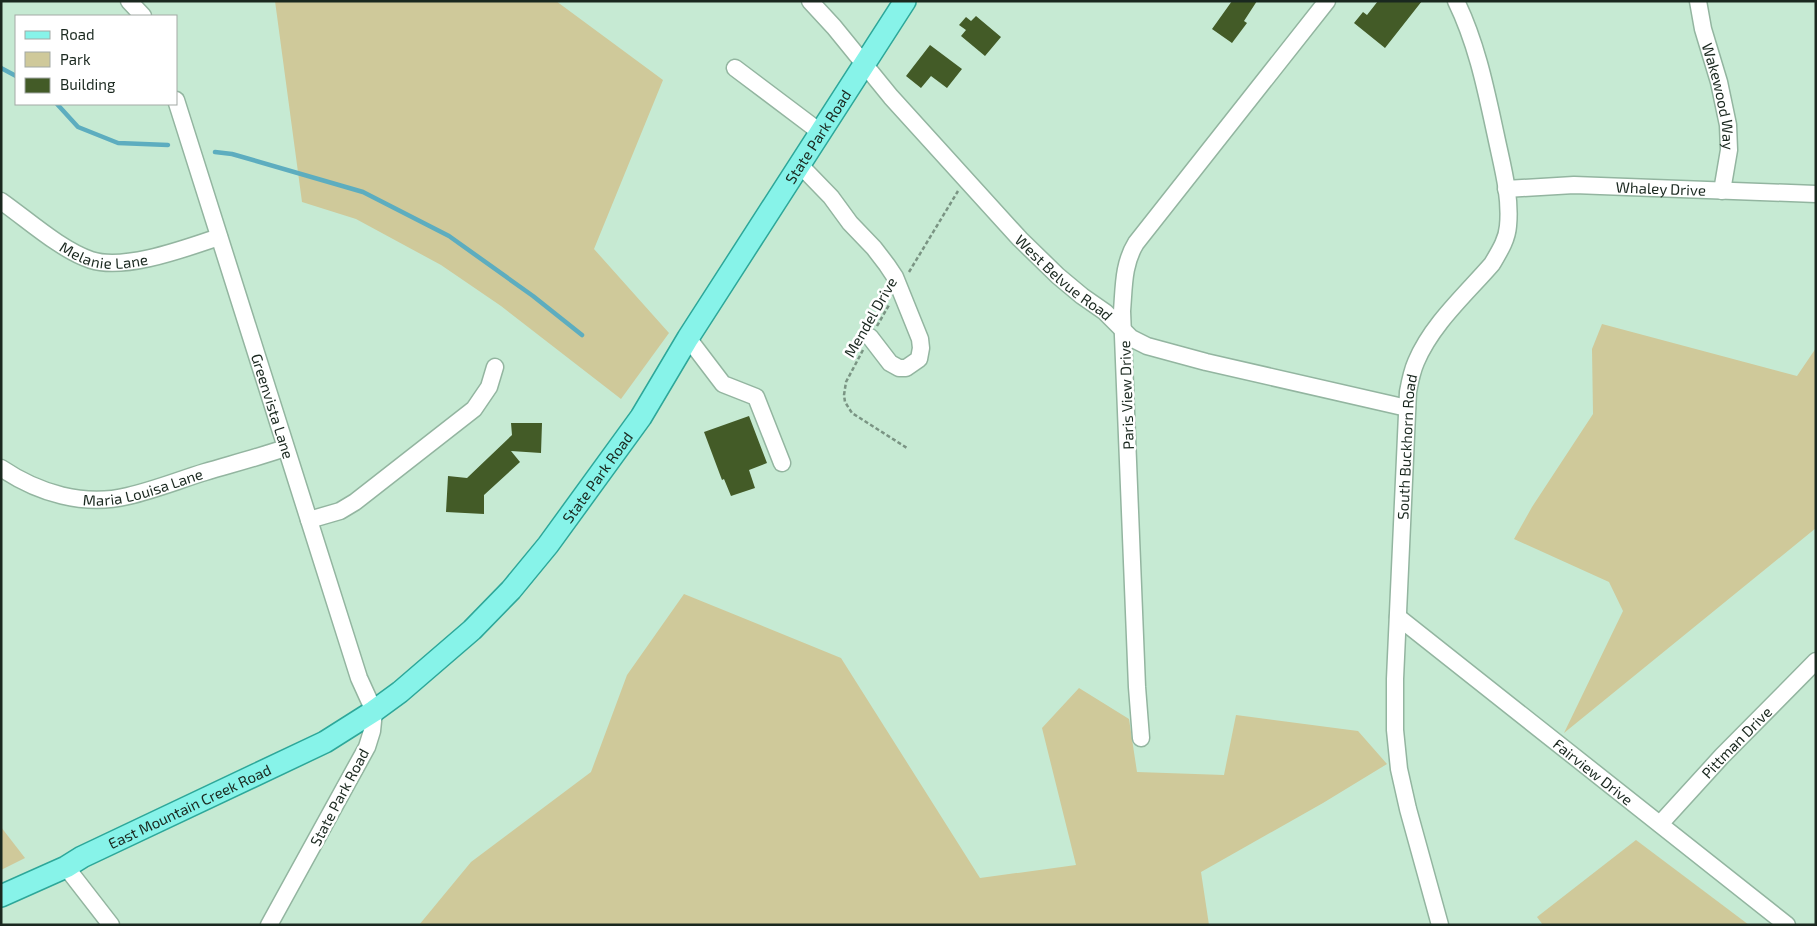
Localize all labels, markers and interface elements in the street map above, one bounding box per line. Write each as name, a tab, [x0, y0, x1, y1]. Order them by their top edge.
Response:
legend	[15, 15, 178, 105]
text: Road	[60, 25, 95, 43]
street label: Wakewood Way	[1699, 41, 1738, 150]
text: Park	[60, 50, 91, 68]
text: Building	[60, 75, 116, 93]
street label: State Park Road	[781, 86, 855, 187]
street label: Whaley Drive	[1615, 178, 1706, 199]
street label: West Belvue Road	[1012, 231, 1117, 324]
street label: Melanie Lane	[57, 237, 149, 272]
street label: Mendel Drive	[840, 274, 900, 360]
street label: Paris View Drive	[1115, 340, 1137, 450]
street label: Greenvista Lane	[248, 351, 298, 461]
street label: South Buckhorn Road	[1393, 372, 1421, 520]
street label: State Park Road	[558, 428, 636, 526]
street label: Maria Louisa Lane	[82, 464, 205, 509]
street label: Pittman Drive	[1697, 702, 1775, 782]
street label: Fairview Drive	[1550, 735, 1637, 809]
street label: State Park Road	[306, 745, 372, 849]
street label: East Mountain Creek Road	[105, 760, 274, 852]

